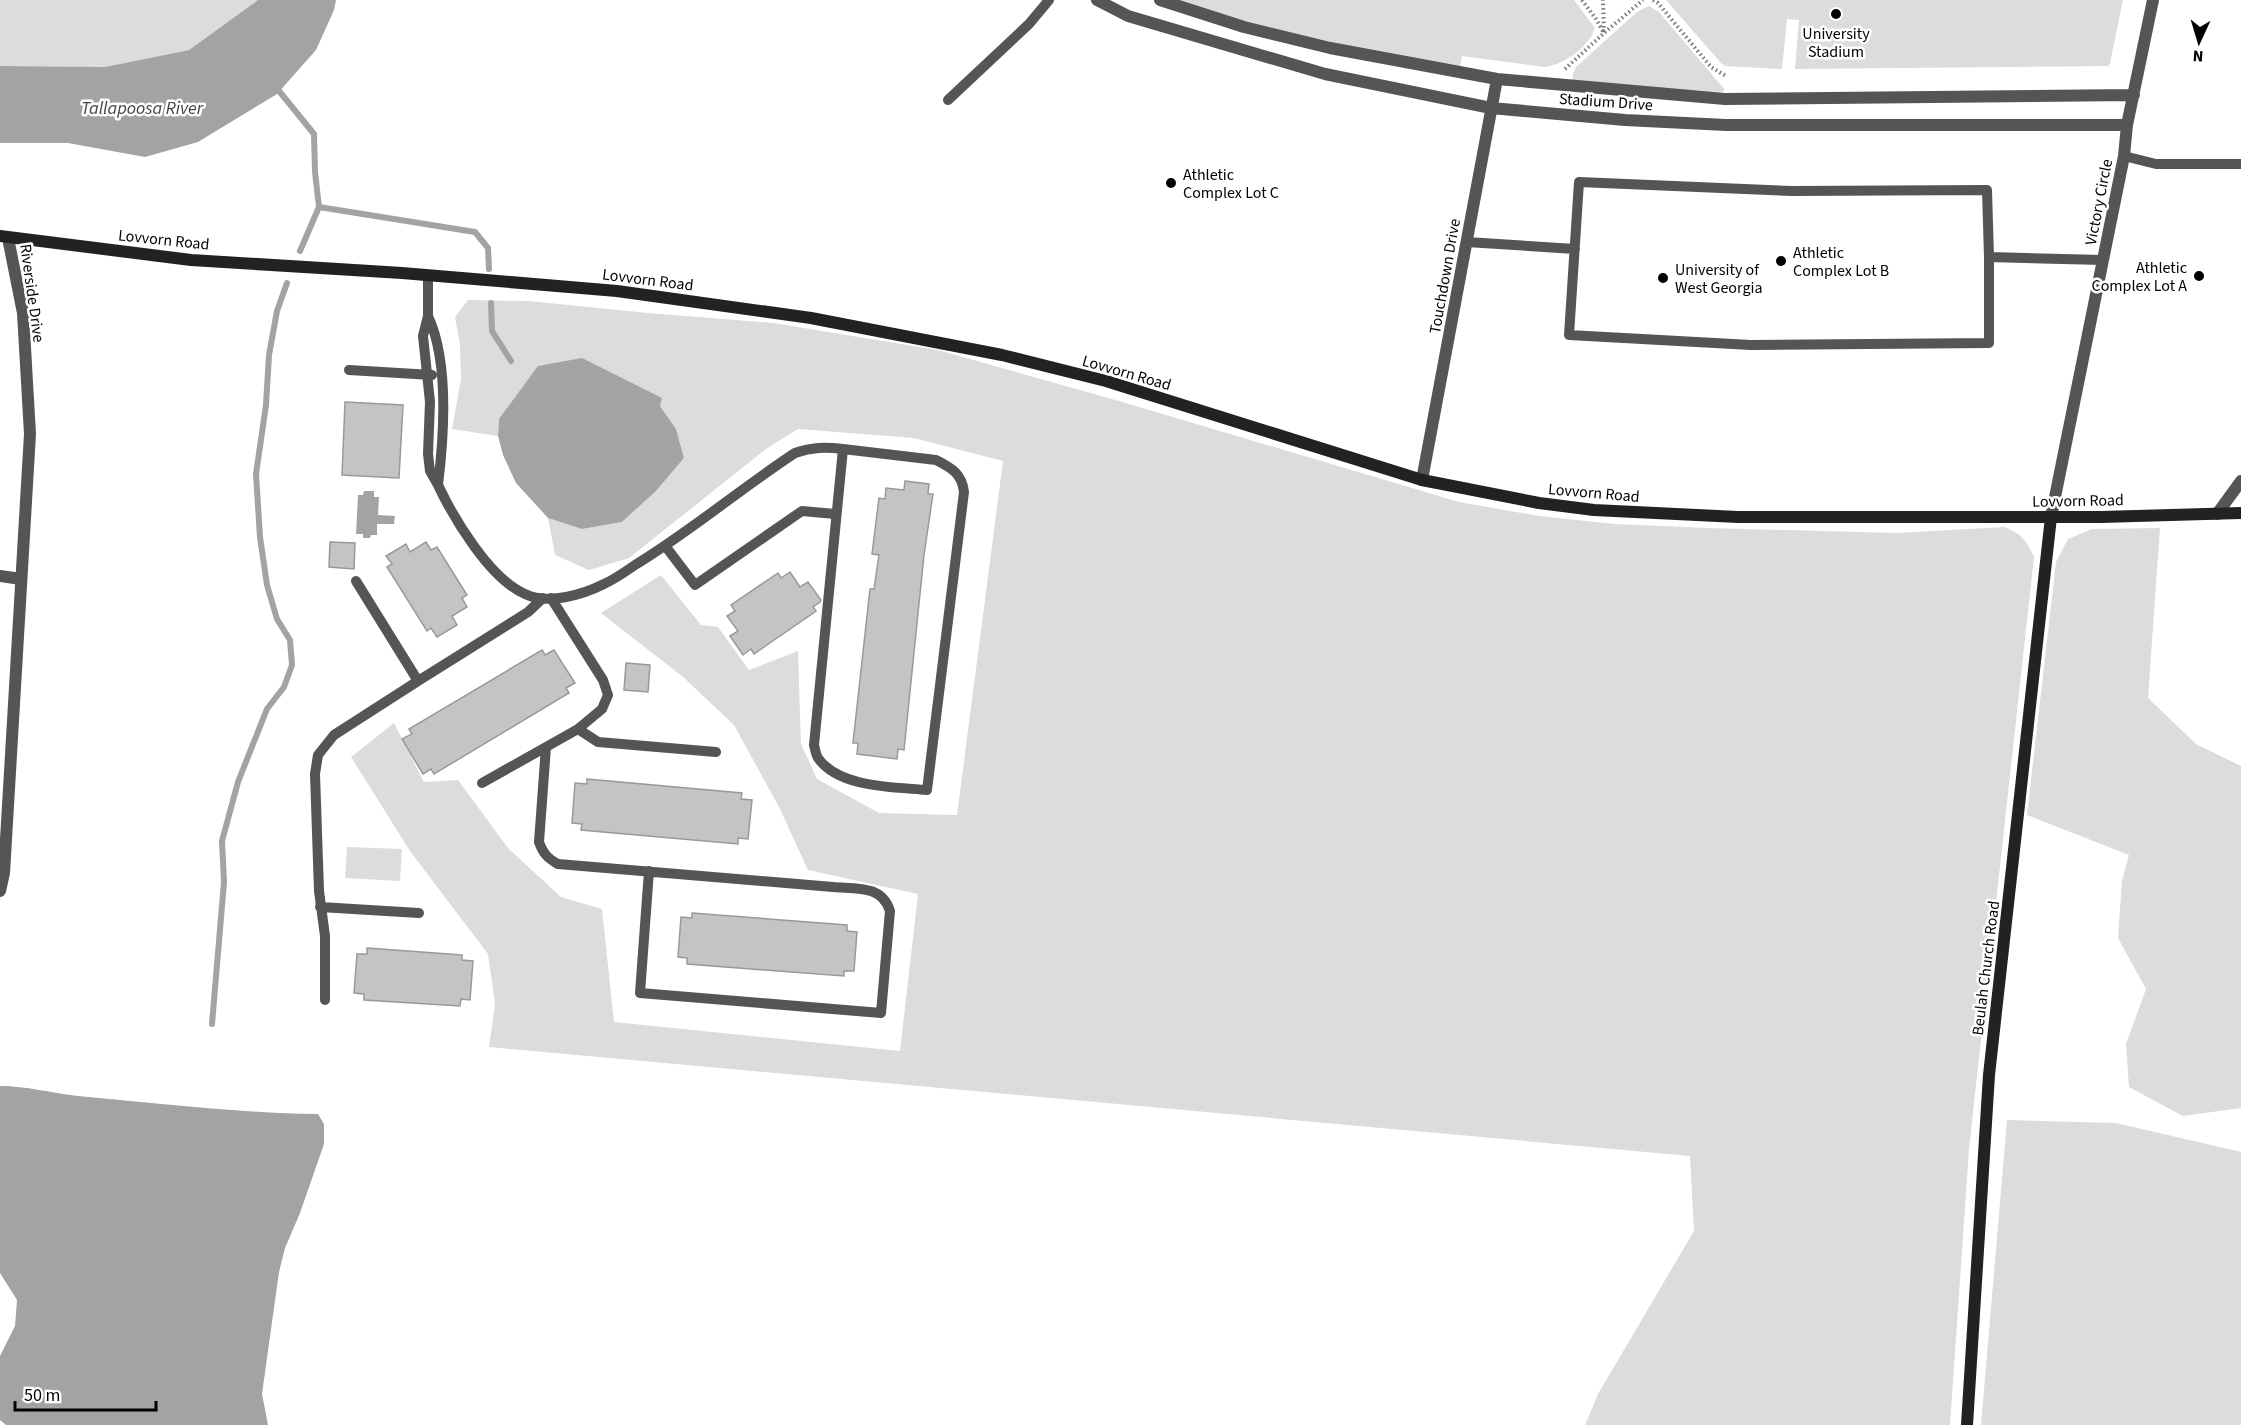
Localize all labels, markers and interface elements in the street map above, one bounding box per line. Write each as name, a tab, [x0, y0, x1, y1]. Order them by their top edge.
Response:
marker: University Stadium	[1829, 7, 1843, 21]
north arrow	[2169, 12, 2229, 72]
place label: University Stadium	[1802, 23, 1870, 63]
text: N	[2192, 45, 2204, 67]
street label: Stadium Drive	[1558, 88, 1654, 116]
water label: Tallapoosa River	[81, 96, 204, 121]
street label: Victory Circle	[2080, 157, 2118, 247]
place label: Athletic Complex Lot C	[1183, 164, 1279, 204]
marker: Athletic Complex Lot C	[1164, 176, 1178, 190]
street label: Touchdown Drive	[1424, 217, 1466, 335]
street label: Lovvorn Road	[117, 224, 211, 256]
street label: Riverside Drive	[14, 242, 50, 344]
place label: Athletic Complex Lot B	[1793, 242, 1889, 282]
marker: Athletic Complex Lot B	[1774, 254, 1788, 268]
place label: Athletic Complex Lot A	[2092, 257, 2187, 297]
place label: University of West Georgia	[1675, 259, 1762, 299]
street label: Lovvorn Road	[601, 263, 695, 296]
marker: Athletic Complex Lot A	[2192, 269, 2206, 283]
marker: University of West Georgia	[1656, 271, 1670, 285]
street label: Lovvorn Road	[1080, 350, 1174, 396]
street label: Lovvorn Road	[1547, 478, 1641, 508]
street label: Lovvorn Road	[2032, 489, 2124, 513]
street label: Beulah Church Road	[1967, 899, 2005, 1037]
scale bar	[15, 1374, 156, 1412]
text: 50 m	[24, 1383, 60, 1408]

